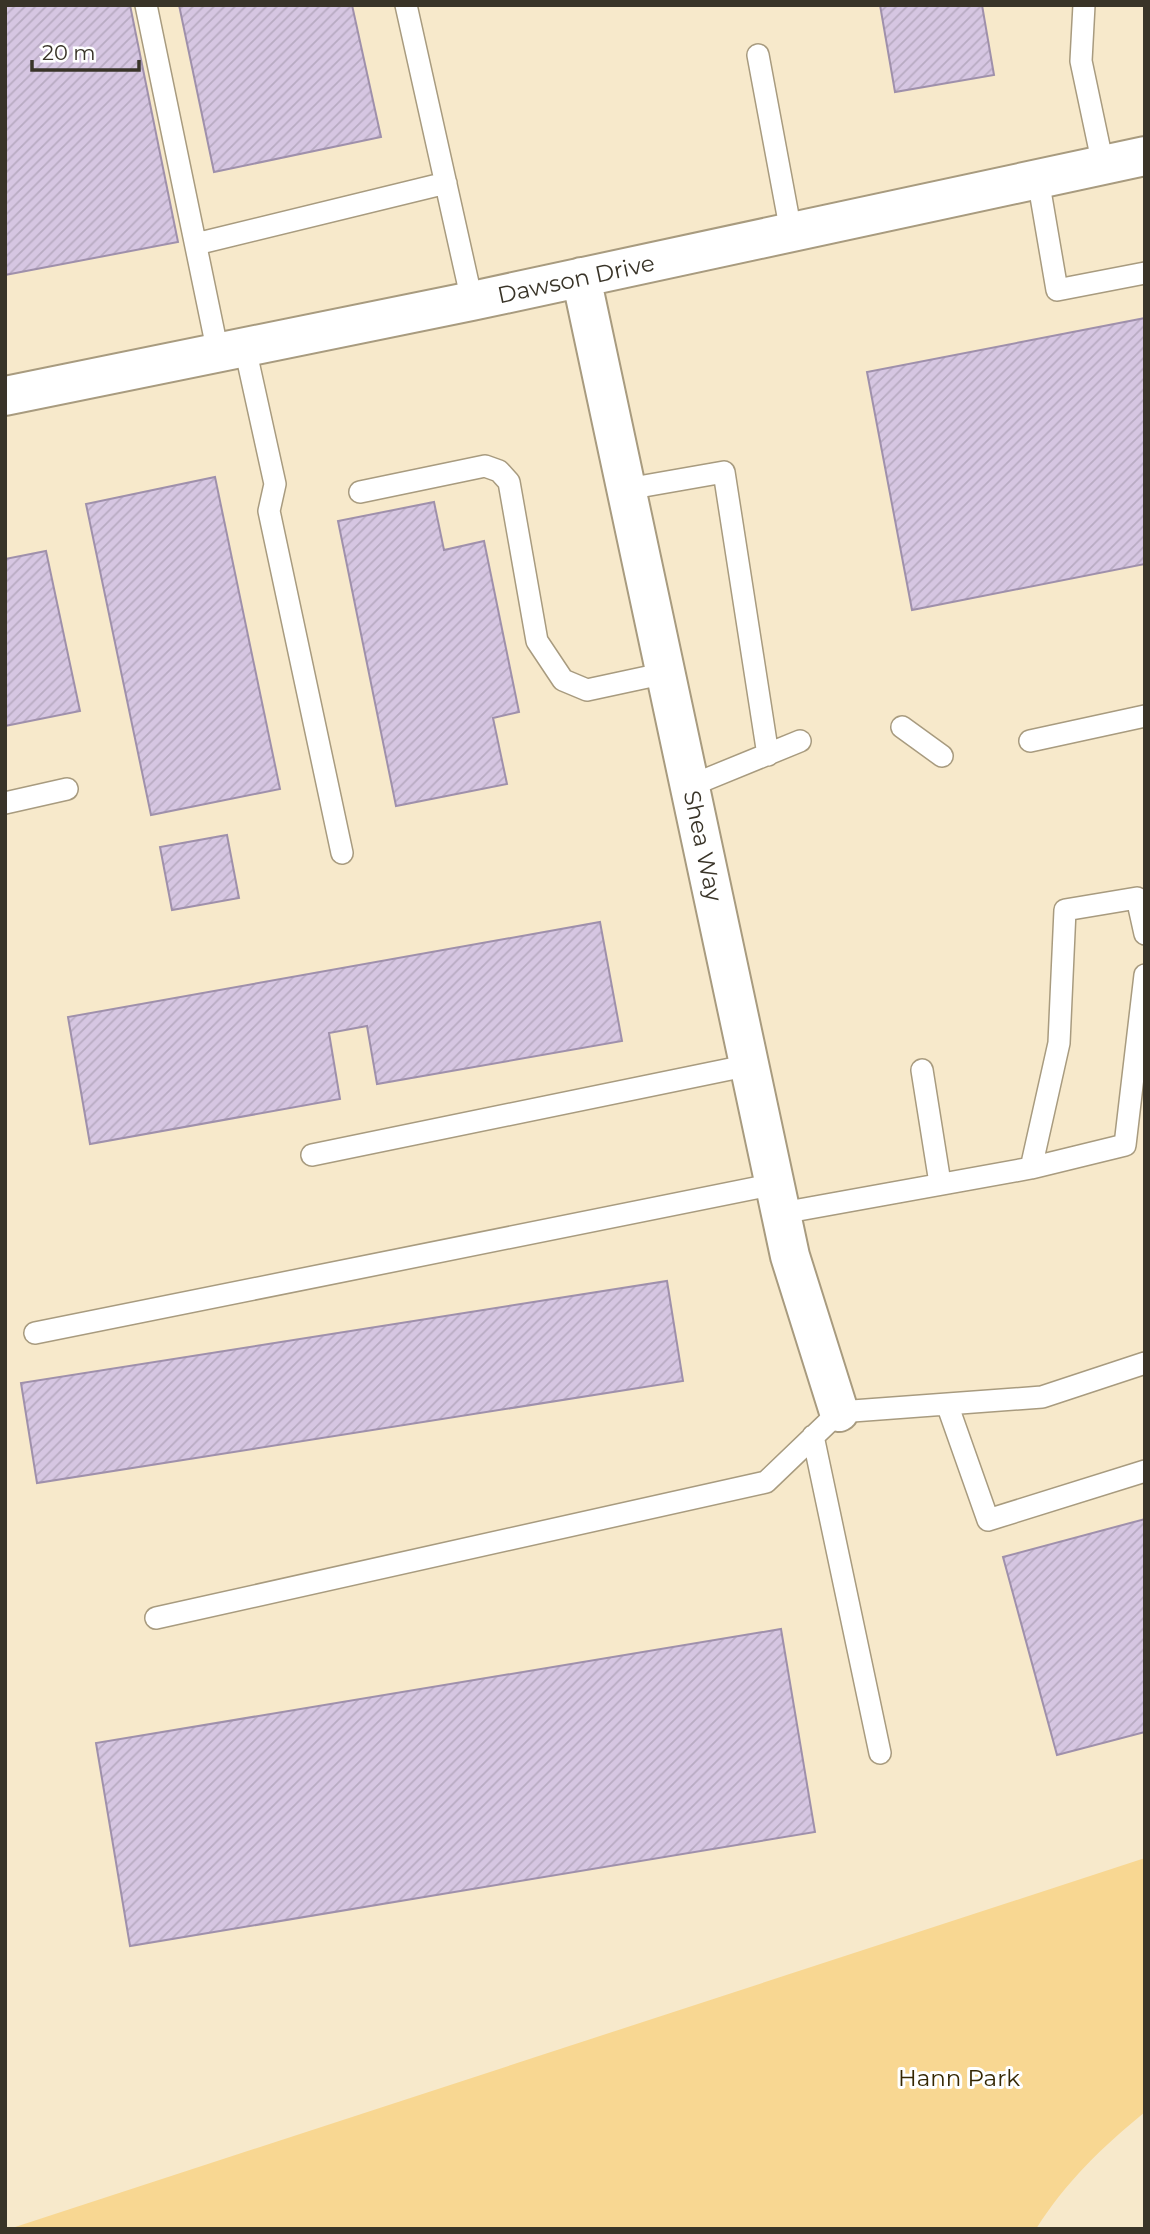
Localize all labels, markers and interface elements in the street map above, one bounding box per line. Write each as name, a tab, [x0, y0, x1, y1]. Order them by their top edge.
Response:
scale bar	[32, 28, 138, 72]
text: 20 m	[42, 40, 96, 65]
street label: Dawson Drive	[495, 249, 657, 309]
street label: Shea Way	[678, 788, 729, 905]
park label: Hann Park	[898, 2064, 1020, 2092]

